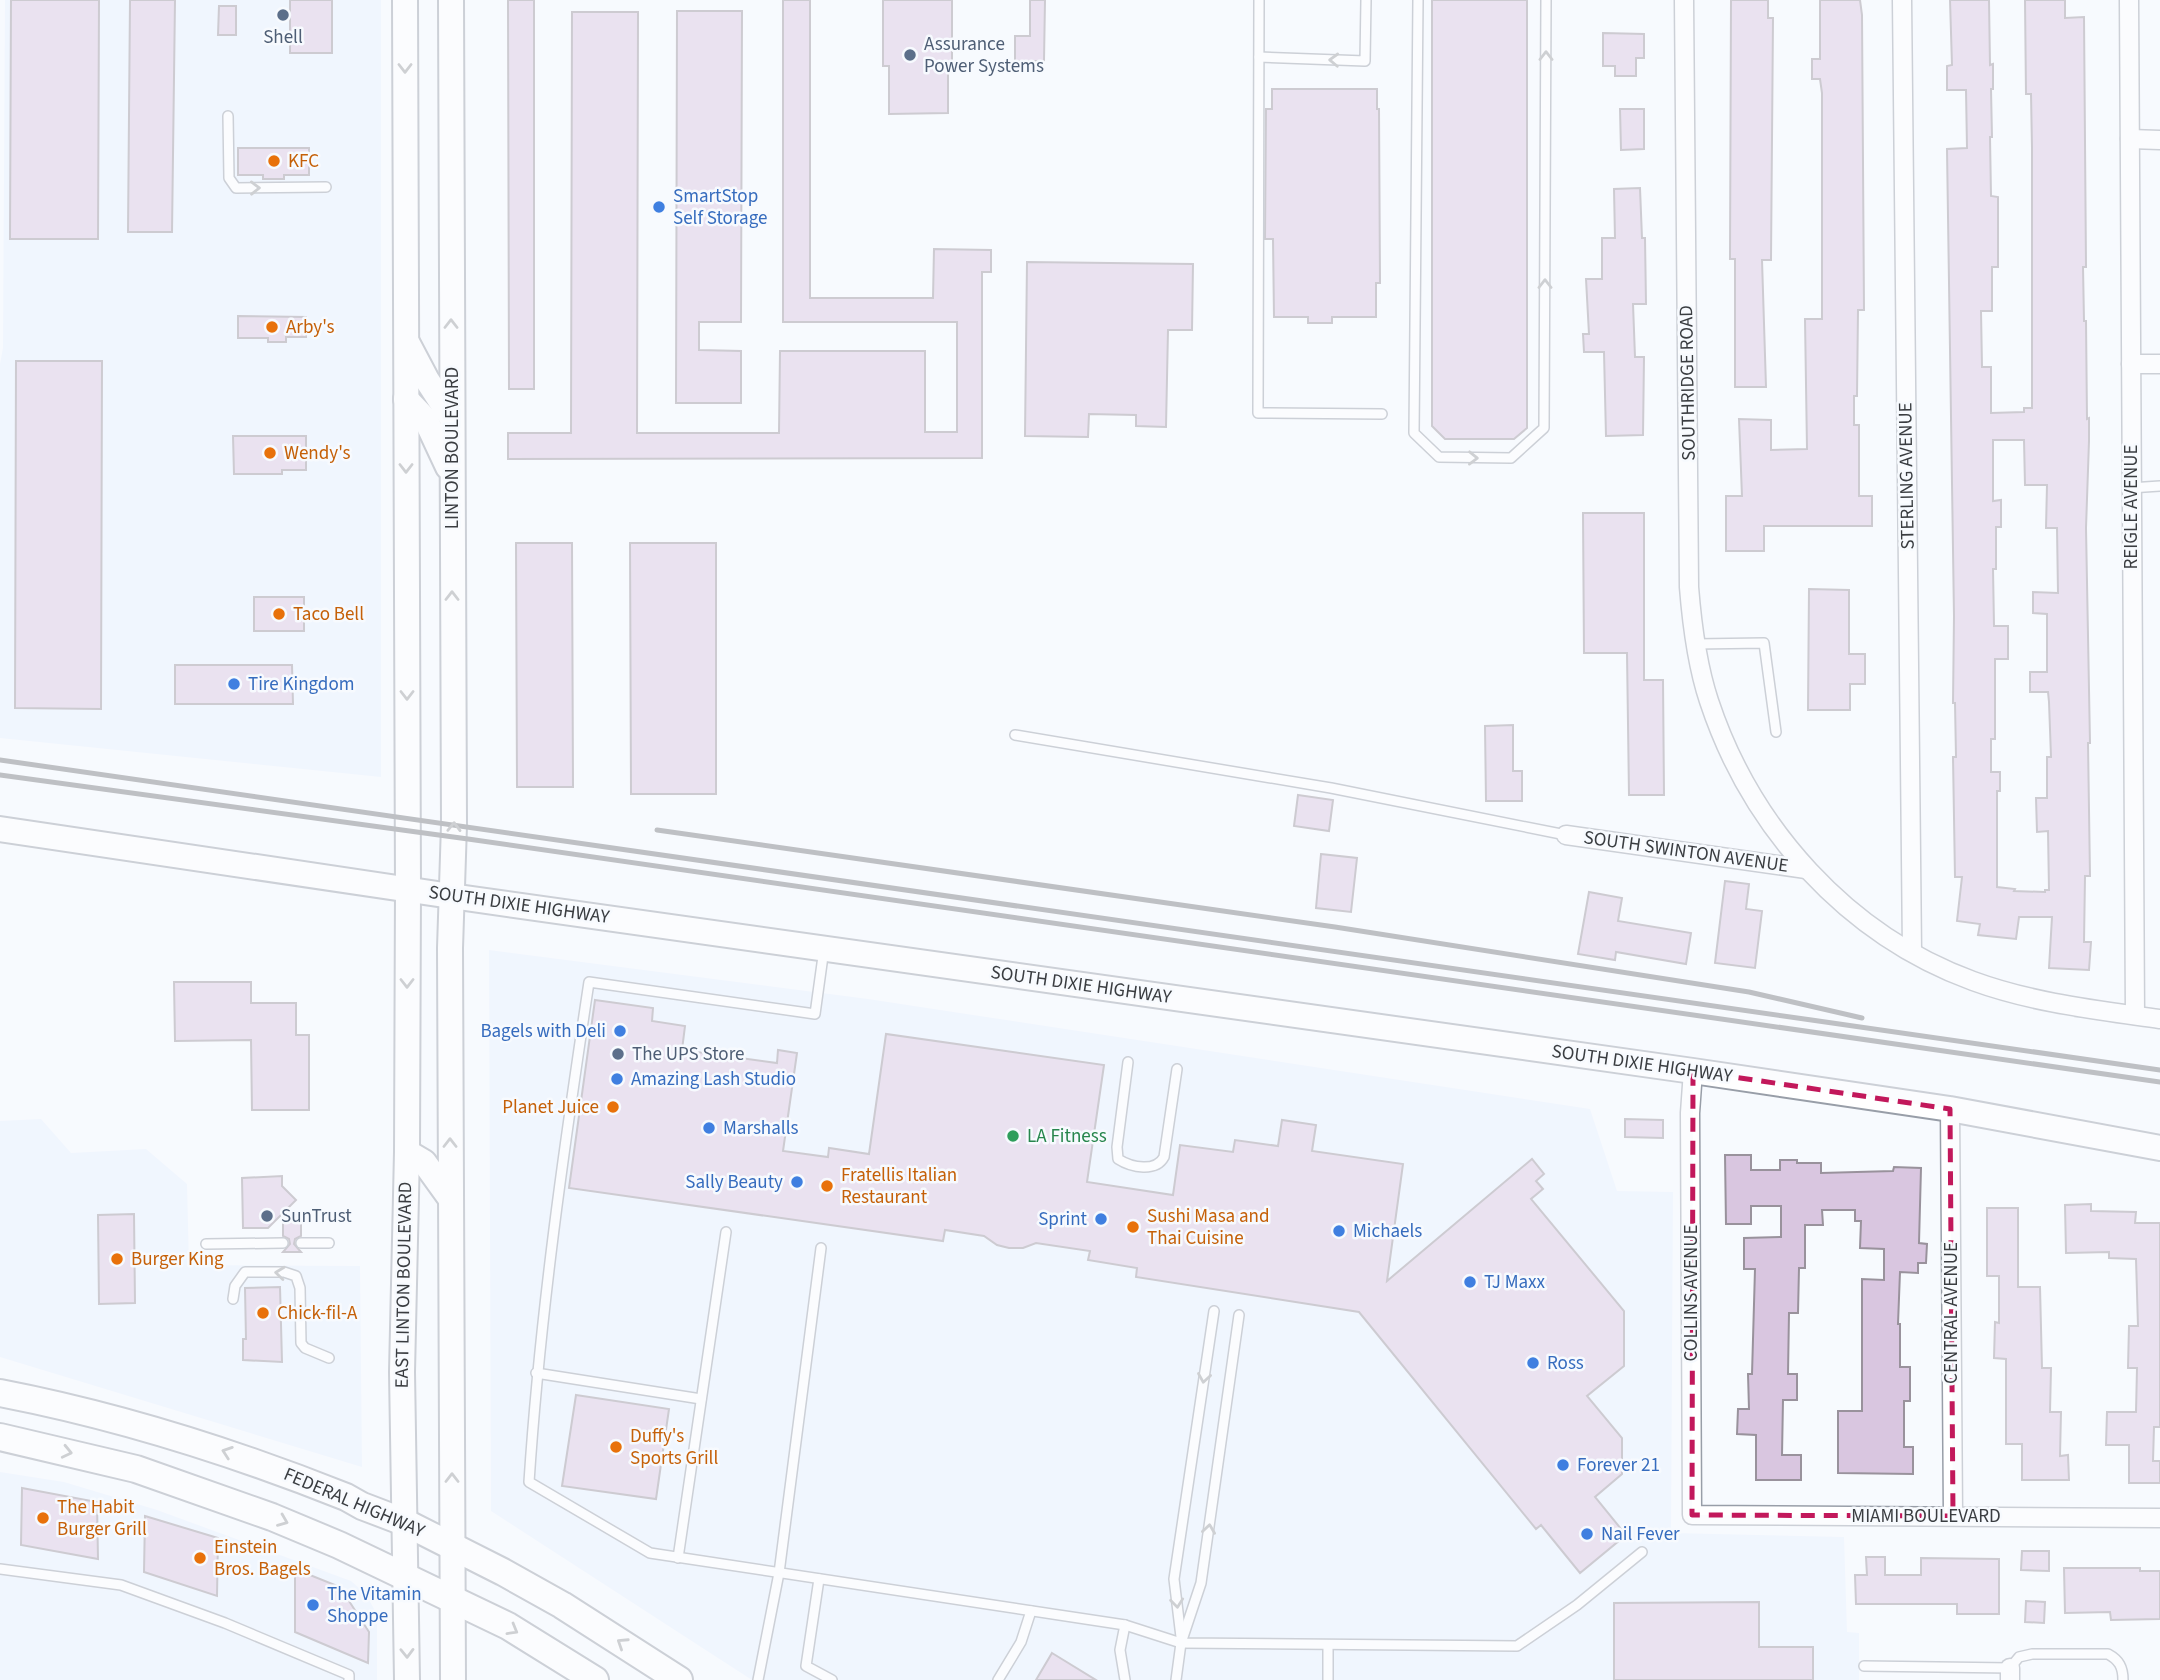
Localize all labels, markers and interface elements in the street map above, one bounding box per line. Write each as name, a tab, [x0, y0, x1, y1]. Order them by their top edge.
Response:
marker: Shell	[275, 7, 291, 23]
place label: Shell	[263, 24, 303, 51]
place label: Assurance Power Systems	[924, 31, 1044, 80]
marker: Assurance Power Systems	[902, 47, 918, 63]
one-way arrow	[1538, 50, 1554, 61]
one-way arrow	[1328, 52, 1339, 68]
one-way arrow	[397, 63, 413, 74]
place label: KFC	[288, 148, 319, 175]
marker: KFC	[266, 153, 282, 169]
one-way arrow	[250, 180, 260, 196]
place label: SmartStop Self Storage	[673, 183, 767, 232]
marker: SmartStop Self Storage	[651, 199, 667, 215]
one-way arrow	[1537, 278, 1553, 288]
street label: SOUTHRIDGE ROAD	[1673, 305, 1703, 461]
place label: Arby's	[286, 314, 335, 341]
marker: Arby's	[264, 319, 280, 335]
one-way arrow	[443, 319, 459, 329]
street label: LINTON BOULEVARD	[439, 367, 466, 529]
street label: STERLING AVENUE	[1892, 402, 1922, 550]
place label: Wendy's	[284, 440, 351, 467]
street label: REIGLE AVENUE	[2118, 444, 2145, 570]
marker: Wendy's	[262, 445, 278, 461]
one-way arrow	[1468, 450, 1479, 465]
one-way arrow	[399, 462, 414, 473]
one-way arrow	[444, 591, 460, 601]
place label: Taco Bell	[293, 601, 364, 628]
marker: Taco Bell	[271, 606, 287, 622]
place label: Tire Kingdom	[248, 671, 354, 698]
marker: Tire Kingdom	[226, 676, 242, 692]
one-way arrow	[399, 690, 415, 701]
one-way arrow	[446, 822, 462, 832]
street label: SOUTH SWINTON AVENUE	[1582, 824, 1790, 880]
street label: SOUTH DIXIE HIGHWAY	[427, 879, 612, 931]
street label: SOUTH DIXIE HIGHWAY	[989, 959, 1174, 1011]
one-way arrow	[399, 978, 415, 989]
place label: Bagels with Deli	[480, 1018, 606, 1045]
marker: Bagels with Deli	[612, 1023, 628, 1039]
street label: SOUTH DIXIE HIGHWAY	[1550, 1038, 1735, 1090]
place label: The UPS Store	[632, 1041, 745, 1068]
marker: The UPS Store	[610, 1046, 626, 1062]
place label: Amazing Lash Studio	[631, 1066, 796, 1093]
marker: Amazing Lash Studio	[609, 1071, 625, 1087]
place label: Planet Juice	[502, 1094, 599, 1121]
marker: Planet Juice	[605, 1099, 621, 1115]
place label: Marshalls	[723, 1115, 798, 1142]
marker: Marshalls	[701, 1120, 717, 1136]
place label: LA Fitness	[1027, 1123, 1107, 1150]
marker: LA Fitness	[1005, 1128, 1021, 1144]
one-way arrow	[442, 1137, 458, 1148]
place label: Fratellis Italian Restaurant	[841, 1162, 957, 1211]
place label: Sally Beauty	[685, 1169, 783, 1196]
marker: Sally Beauty	[789, 1174, 805, 1190]
marker: Fratellis Italian Restaurant	[819, 1178, 835, 1194]
street label: EAST LINTON BOULEVARD	[389, 1181, 419, 1389]
place label: SunTrust	[281, 1203, 352, 1230]
place label: Sushi Masa and Thai Cuisine	[1147, 1203, 1270, 1252]
place label: Sprint	[1038, 1206, 1088, 1233]
marker: SunTrust	[259, 1208, 275, 1224]
marker: Sprint	[1093, 1211, 1109, 1227]
place label: Michaels	[1353, 1218, 1422, 1245]
marker: Sushi Masa and Thai Cuisine	[1125, 1219, 1141, 1235]
marker: Michaels	[1331, 1223, 1347, 1239]
street label: COLLINS AVENUE	[1678, 1224, 1705, 1362]
street label: CENTRAL AVENUE	[1938, 1242, 1965, 1384]
place label: Burger King	[131, 1246, 224, 1273]
marker: Burger King	[109, 1251, 125, 1267]
one-way arrow	[274, 1266, 285, 1281]
place label: TJ Maxx	[1484, 1269, 1546, 1296]
marker: TJ Maxx	[1462, 1274, 1478, 1290]
place label: Chick-fil-A	[277, 1300, 358, 1327]
marker: Chick-fil-A	[255, 1305, 271, 1321]
place label: Ross	[1547, 1350, 1584, 1377]
marker: Ross	[1525, 1355, 1541, 1371]
one-way arrow	[1197, 1372, 1212, 1384]
place label: Duffy's Sports Grill	[630, 1423, 718, 1472]
marker: Duffy's Sports Grill	[608, 1439, 624, 1455]
one-way arrow	[61, 1443, 73, 1458]
one-way arrow	[221, 1446, 233, 1460]
place label: Forever 21	[1577, 1452, 1660, 1479]
marker: Forever 21	[1555, 1457, 1571, 1473]
street label: FEDERAL HIGHWAY	[279, 1461, 430, 1545]
one-way arrow	[444, 1472, 459, 1483]
place label: The Habit Burger Grill	[57, 1494, 147, 1543]
street label: MIAMI BOULEVARD	[1851, 1503, 2001, 1530]
marker: The Habit Burger Grill	[35, 1510, 51, 1526]
one-way arrow	[276, 1513, 288, 1527]
place label: Nail Fever	[1601, 1521, 1680, 1548]
one-way arrow	[1201, 1523, 1216, 1535]
marker: Nail Fever	[1579, 1526, 1595, 1542]
place label: Einstein Bros. Bagels	[214, 1534, 311, 1583]
marker: Einstein Bros. Bagels	[192, 1550, 208, 1566]
place label: The Vitamin Shoppe	[327, 1581, 422, 1630]
marker: The Vitamin Shoppe	[305, 1597, 321, 1613]
one-way arrow	[1169, 1598, 1184, 1609]
one-way arrow	[506, 1621, 519, 1634]
one-way arrow	[616, 1639, 629, 1652]
one-way arrow	[399, 1648, 415, 1658]

